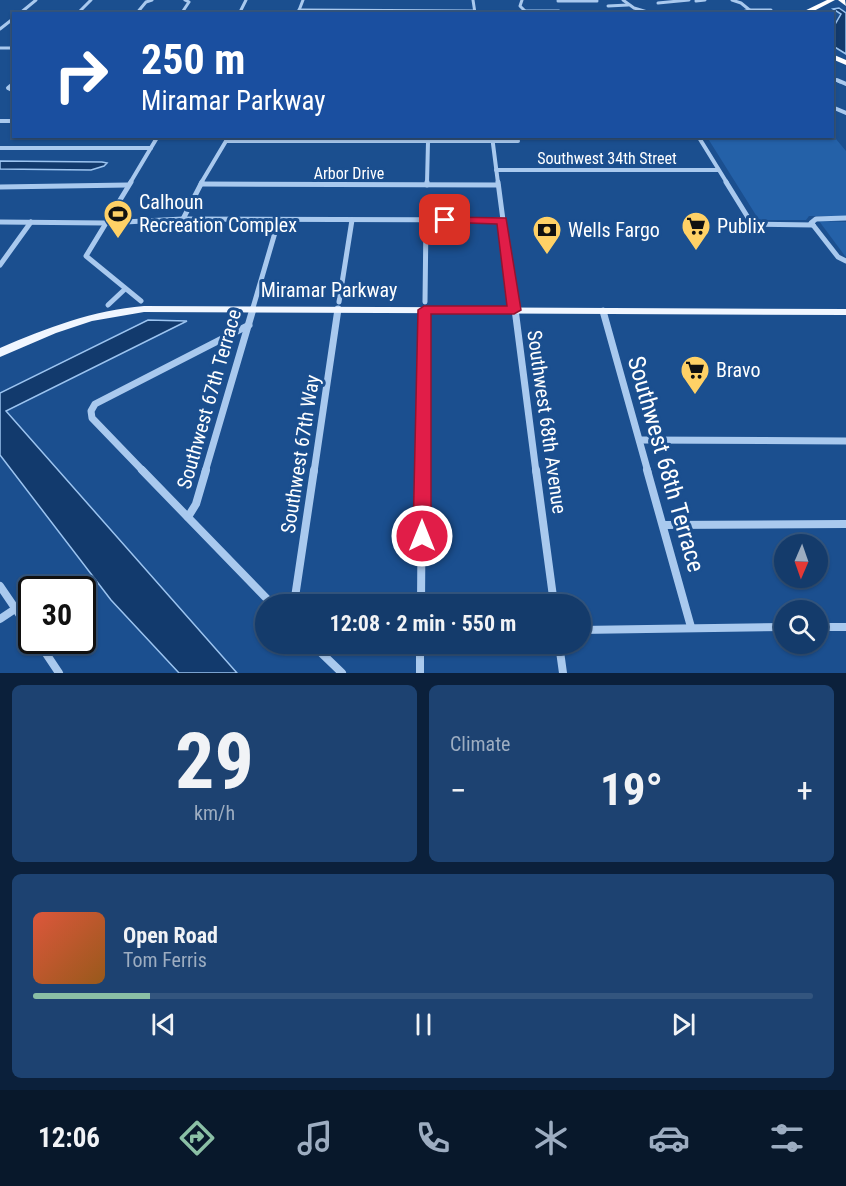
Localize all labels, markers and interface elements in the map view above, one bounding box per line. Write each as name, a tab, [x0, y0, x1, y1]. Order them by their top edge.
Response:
text: 250 m	[141, 35, 246, 84]
icon: right	[42, 36, 120, 114]
text: Miramar Parkway	[141, 85, 326, 117]
street label: Southwest 34th Street	[537, 149, 677, 168]
street label: Arbor Drive	[314, 164, 384, 183]
place label: Calhoun Recreation Complex	[139, 190, 297, 237]
pin	[419, 194, 470, 245]
sports icon: Calhoun Recreation Complex	[102, 198, 134, 240]
icon: arrive	[428, 203, 461, 236]
supermarket icon: Publix	[680, 210, 712, 252]
bank icon: Wells Fargo	[531, 214, 563, 256]
place label: Publix	[717, 214, 766, 238]
place label: Wells Fargo	[568, 218, 660, 242]
street label: Miramar Parkway	[261, 278, 397, 302]
street label: Southwest 67th Terrace	[172, 306, 246, 492]
street label: Southwest 68th Avenue	[522, 329, 572, 515]
street label: Southwest 68th Terrace	[622, 353, 710, 575]
supermarket icon: Bravo	[679, 354, 711, 396]
place label: Bravo	[716, 358, 761, 382]
street label: Southwest 67th Way	[276, 373, 324, 535]
position arrow	[390, 504, 454, 568]
north arrow	[774, 534, 828, 588]
map controls	[774, 534, 828, 654]
speed limit sign: 30	[18, 576, 96, 654]
button: search	[774, 600, 828, 654]
text: 12:08 · 2 min · 550 m	[330, 611, 516, 636]
text: 29	[175, 716, 254, 807]
text: Climate	[450, 732, 510, 756]
text: 19°	[600, 763, 663, 816]
text: −	[450, 771, 467, 810]
text: +	[797, 771, 813, 810]
text: km/h	[194, 801, 235, 825]
text: Open Road	[123, 923, 218, 948]
text: Tom Ferris	[123, 948, 207, 972]
icon: previous	[147, 1008, 180, 1041]
icon: pause	[407, 1008, 440, 1041]
icon: next	[667, 1008, 700, 1041]
icon: directions	[176, 1117, 218, 1159]
icon: music	[294, 1117, 336, 1159]
icon: phone	[412, 1117, 454, 1159]
icon: climate	[530, 1117, 572, 1159]
icon: car	[648, 1117, 690, 1159]
icon: filters	[766, 1117, 808, 1159]
text: 12:06	[38, 1122, 100, 1154]

